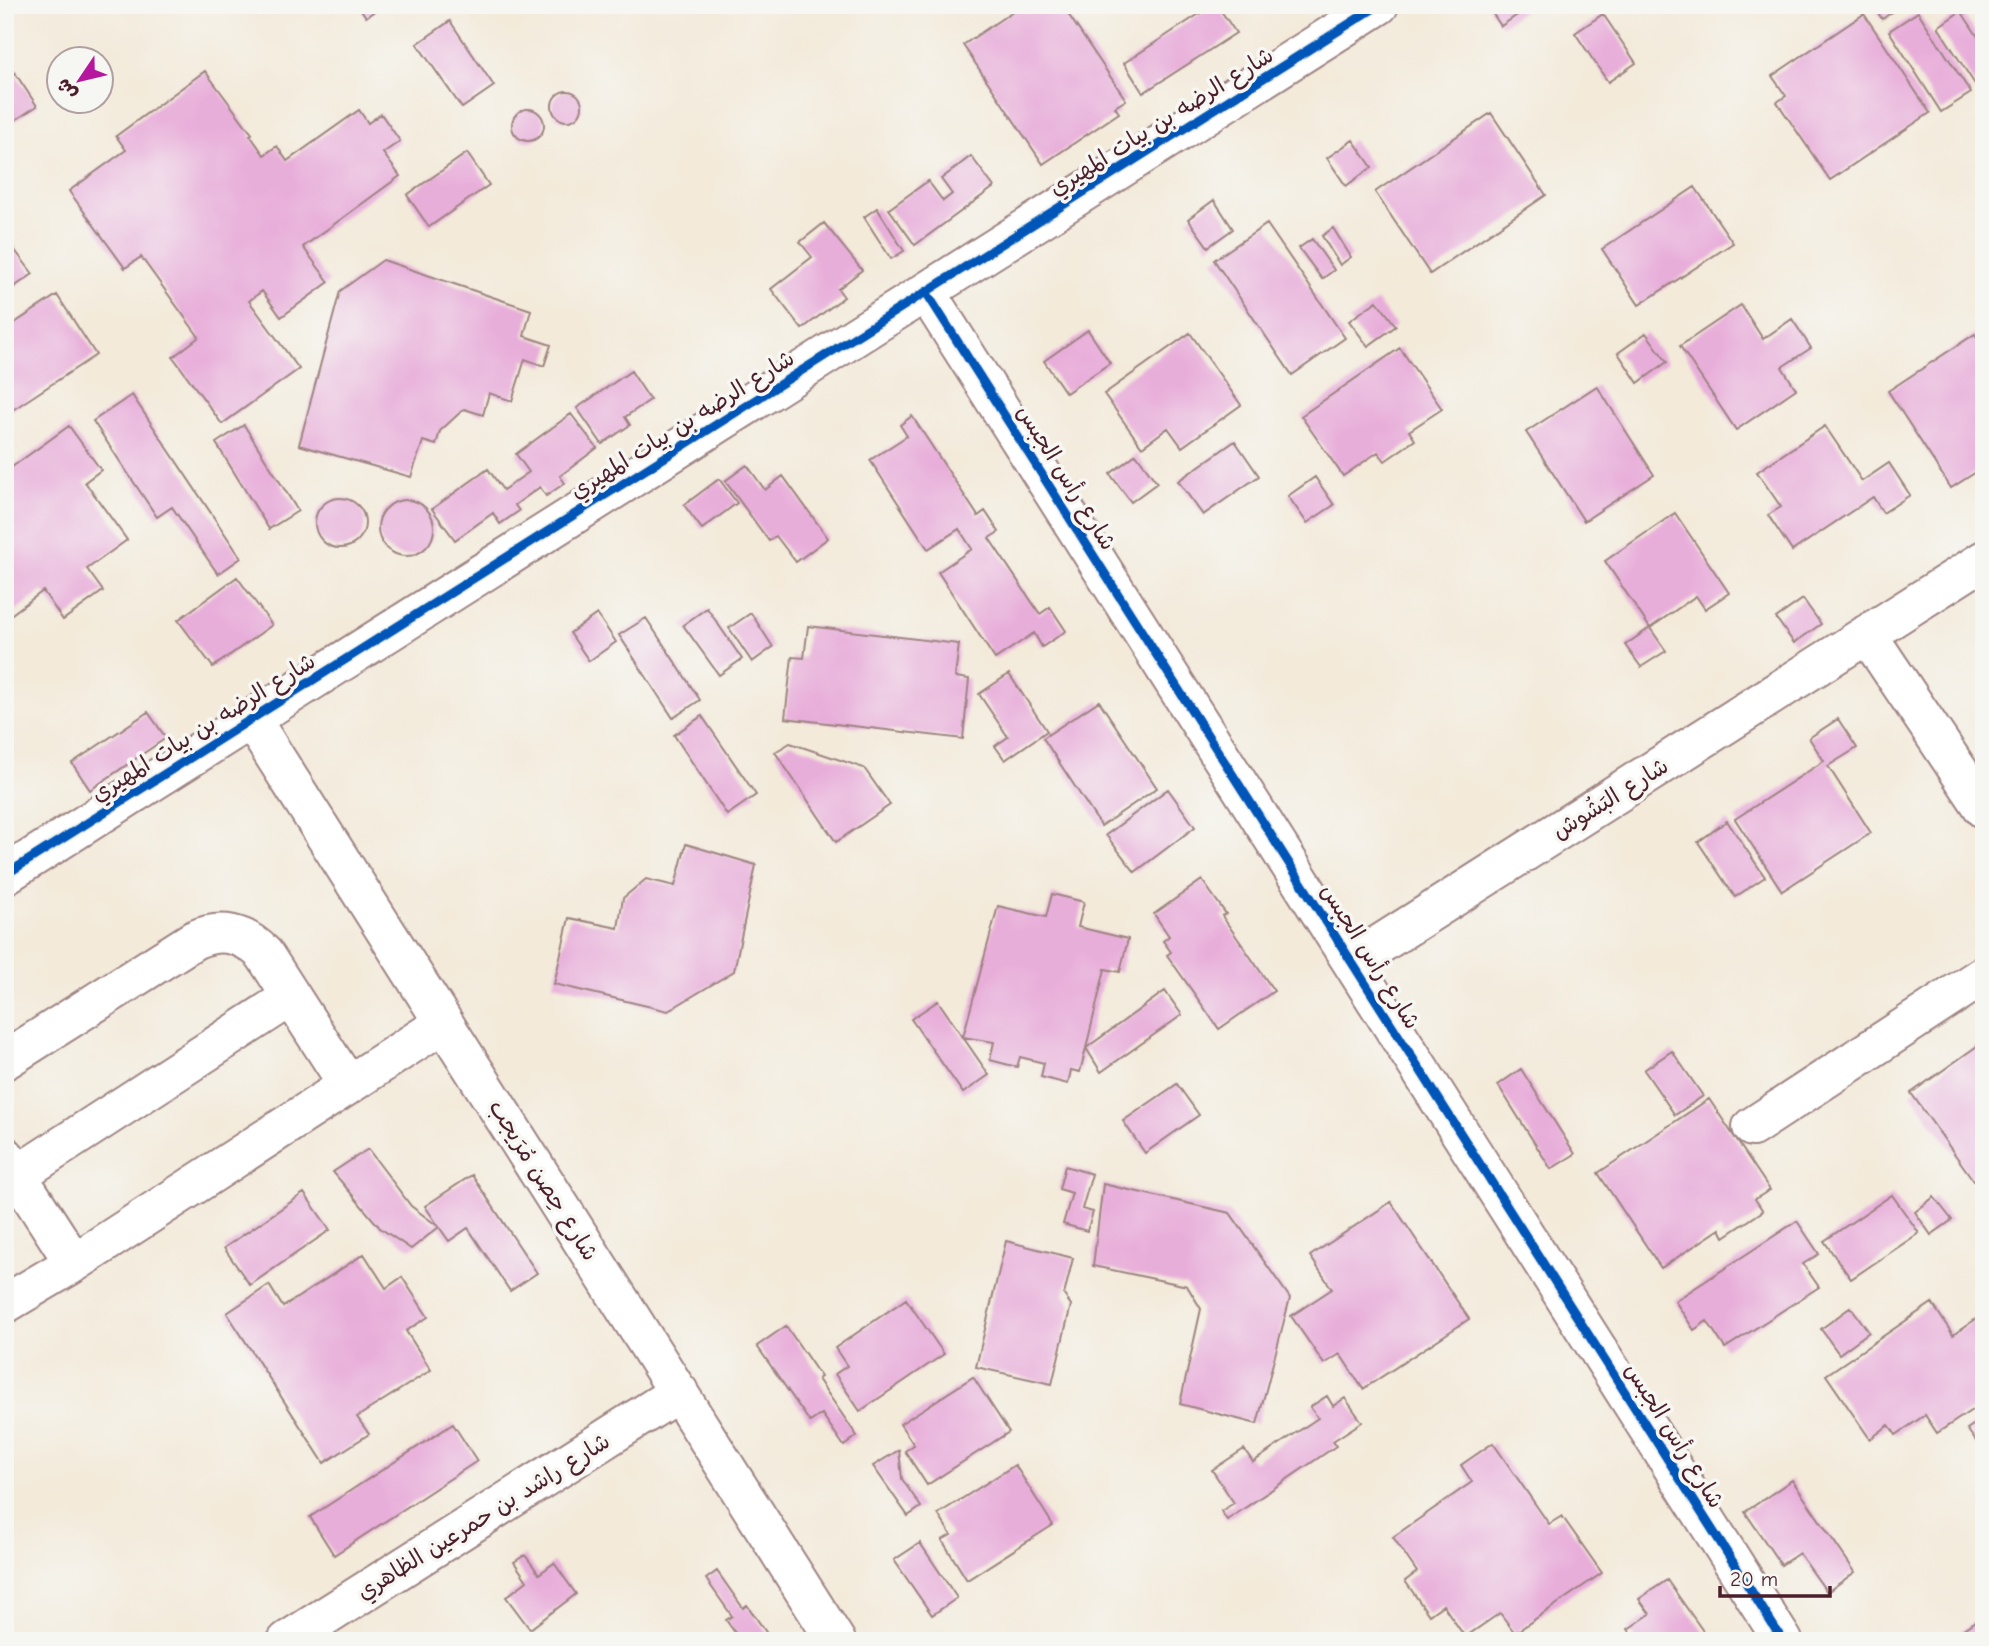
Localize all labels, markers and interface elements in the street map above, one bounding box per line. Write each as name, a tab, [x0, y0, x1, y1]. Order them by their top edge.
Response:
street label: شارع الرضه بن بيات المهيري	[1044, 41, 1280, 204]
north arrow	[46, 46, 116, 116]
text: ش	[52, 74, 82, 104]
street label: شارع الرضه بن بيات المهيري	[565, 344, 801, 507]
street label: شارع رأس الجبس	[1009, 399, 1123, 556]
street label: شارع الرضه بن بيات المهيري	[86, 647, 322, 810]
street label: شارع البَشُوش	[1547, 752, 1674, 847]
street label: شارع رأس الجبس	[1313, 878, 1427, 1035]
street label: شارع حِصن مُرَيجب	[482, 1095, 604, 1267]
street label: شارع رأس الجبس	[1617, 1357, 1731, 1514]
street label: شارع راشد بن حمرعين الظاهري	[352, 1427, 616, 1608]
scale bar	[1720, 1555, 1830, 1599]
text: 20 m	[1730, 1567, 1778, 1591]

